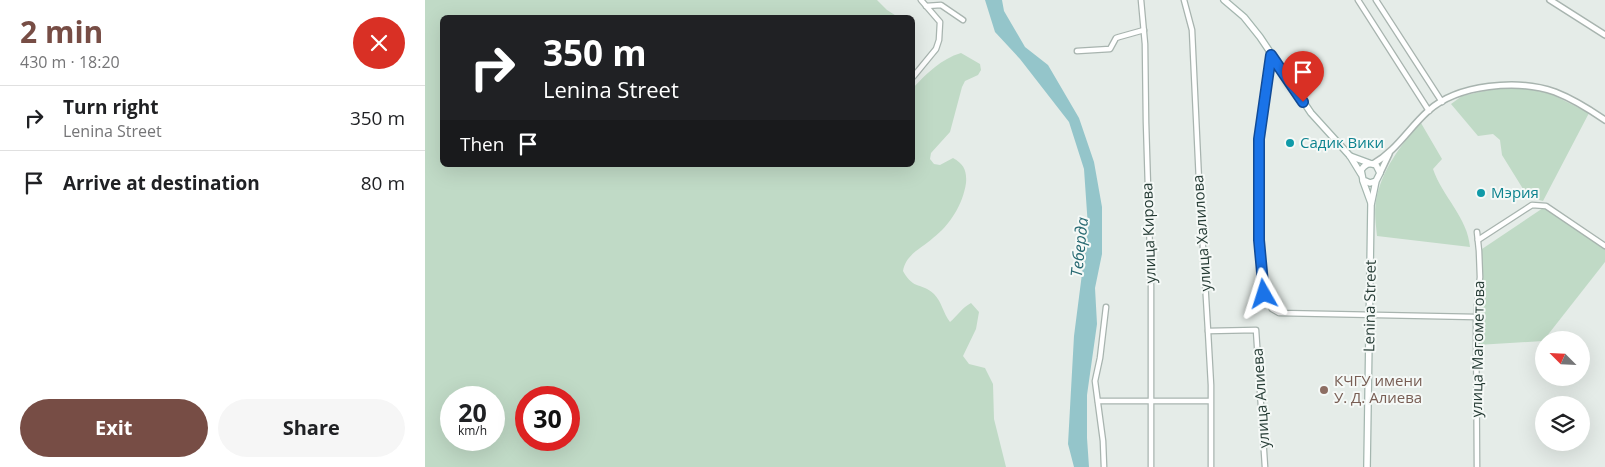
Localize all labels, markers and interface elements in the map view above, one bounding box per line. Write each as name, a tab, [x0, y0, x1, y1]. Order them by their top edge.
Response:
text: 2 min	[20, 11, 103, 52]
button: close	[353, 17, 405, 69]
text: 350 m	[543, 29, 647, 76]
icon: right	[460, 35, 525, 100]
text: 430 m · 18:20	[20, 51, 120, 73]
pin	[1282, 51, 1324, 102]
icon: arrive	[1289, 58, 1317, 86]
text: Lenina Street	[543, 74, 679, 104]
text: Turn right	[63, 94, 158, 120]
icon: right	[20, 104, 48, 132]
text: 350 m	[350, 105, 405, 131]
text: Lenina Street	[63, 120, 162, 142]
icon: arrive	[514, 130, 542, 158]
text: Then	[460, 131, 504, 157]
place label: Садик Вики	[1300, 132, 1384, 152]
marker: Садик Вики	[1284, 137, 1296, 149]
icon: arrive	[20, 169, 48, 197]
text: Arrive at destination	[63, 170, 260, 196]
text: 80 m	[361, 170, 405, 196]
street label: улица Халилова	[1187, 174, 1215, 292]
street label: улица Кирова	[1136, 182, 1160, 284]
place label: Мэрия	[1491, 182, 1539, 202]
marker: Мэрия	[1475, 187, 1487, 199]
water label: Теберда	[1065, 216, 1093, 278]
street label: Lenina Street	[1358, 260, 1380, 352]
position arrow	[1237, 267, 1289, 319]
street label: улица Магометова	[1466, 280, 1488, 418]
north arrow	[1535, 331, 1590, 386]
map controls	[1535, 331, 1590, 451]
street label: улица Алиева	[1247, 347, 1273, 449]
place label: КЧГУ имени У. Д. Алиева	[1334, 370, 1423, 407]
marker: КЧГУ имени У. Д. Алиева	[1318, 384, 1330, 396]
speed limit sign: 30	[515, 386, 580, 451]
text: 20	[458, 395, 487, 429]
button: layers	[1535, 396, 1590, 451]
button: Exit	[20, 399, 208, 457]
button: Share	[218, 399, 405, 457]
text: km/h	[458, 422, 487, 439]

